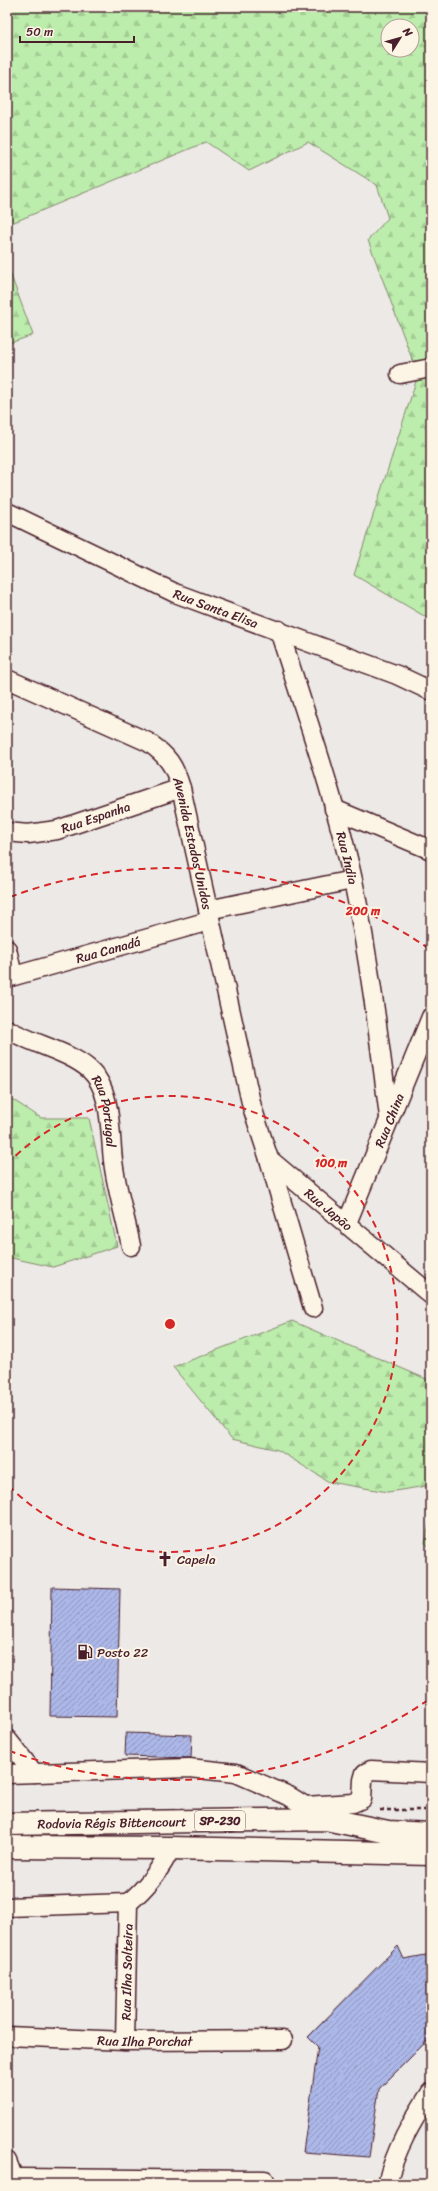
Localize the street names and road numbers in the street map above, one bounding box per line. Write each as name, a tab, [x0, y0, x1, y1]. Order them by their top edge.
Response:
street label: Rua Santa Elisa	[170, 582, 262, 635]
street label: Avenida Estados Unidos	[166, 773, 219, 913]
street label: Rua Espanha	[58, 795, 134, 840]
street label: Rua India	[330, 829, 365, 887]
street label: Rua Canadá	[73, 930, 144, 970]
street label: Rua Portugal	[85, 1070, 123, 1148]
street label: Rua China	[368, 1089, 411, 1151]
street label: Rua Japão	[299, 1182, 358, 1237]
street label: Rodovia Régis Bittencourt	[37, 1810, 187, 1836]
road number: SP-230	[195, 1811, 245, 1831]
street label: Rua Ilha Solteira	[114, 1923, 140, 2021]
street label: Rua Ilha Porchat	[97, 2029, 193, 2053]

